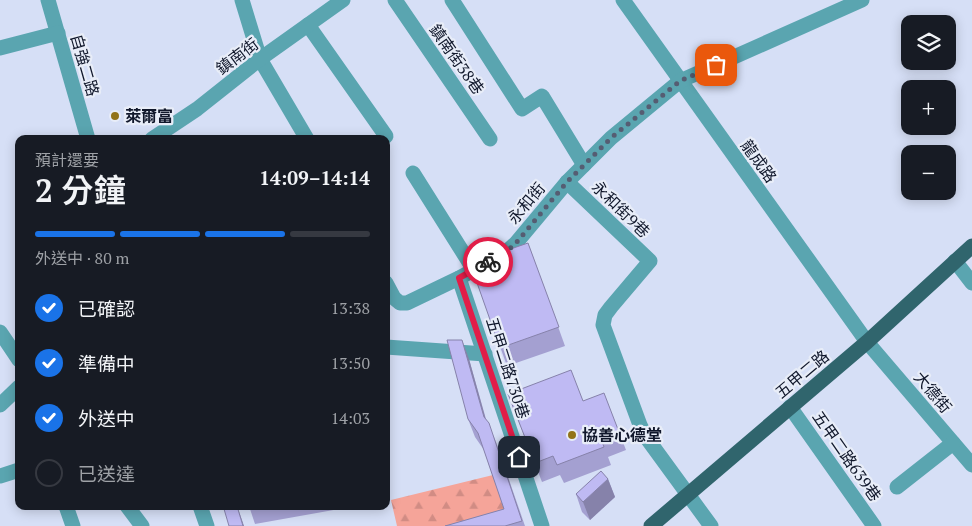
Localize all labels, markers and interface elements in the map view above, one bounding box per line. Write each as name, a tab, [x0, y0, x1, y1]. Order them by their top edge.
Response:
map controls	[901, 15, 956, 200]
button: layers	[901, 15, 956, 70]
street label: 鎮南街38巷	[425, 19, 489, 99]
street label: 自強二路	[66, 31, 104, 99]
street label: 鎮南街	[211, 33, 263, 79]
pin	[695, 44, 737, 86]
icon: bag	[702, 51, 730, 79]
button: +	[901, 80, 956, 135]
place label: 萊爾富	[125, 105, 173, 127]
marker: 萊爾富	[109, 110, 121, 122]
street label: 龍成路	[736, 135, 782, 187]
button: −	[901, 145, 956, 200]
text: 預計還要	[35, 149, 99, 171]
text: 14:09–14:14	[259, 165, 370, 190]
text: 2 分鐘	[35, 169, 126, 211]
street label: 永和街9巷	[587, 176, 655, 242]
street label: 永和街	[502, 178, 550, 228]
courier	[463, 237, 513, 287]
text: 外送中 · 80 m	[35, 247, 129, 269]
icon: bike	[474, 248, 502, 276]
icon: check	[35, 294, 63, 322]
text: 已確認	[78, 296, 135, 321]
text: 13:38	[331, 297, 370, 319]
street label: 五甲二路730巷	[481, 314, 535, 422]
street label: 五甲二路	[770, 345, 834, 403]
icon: check	[35, 349, 63, 377]
text: 準備中	[78, 351, 135, 376]
text: 13:50	[331, 352, 370, 374]
street label: 大德街	[909, 367, 957, 417]
icon: check	[35, 404, 63, 432]
text: 外送中	[78, 406, 135, 431]
street label: 五甲二路639巷	[808, 406, 886, 506]
text: 14:03	[331, 407, 370, 429]
place label: 協善心德堂	[582, 424, 662, 446]
marker: 協善心德堂	[566, 429, 578, 441]
pin	[498, 436, 540, 478]
icon: home	[505, 443, 533, 471]
text: 已送達	[78, 461, 135, 486]

